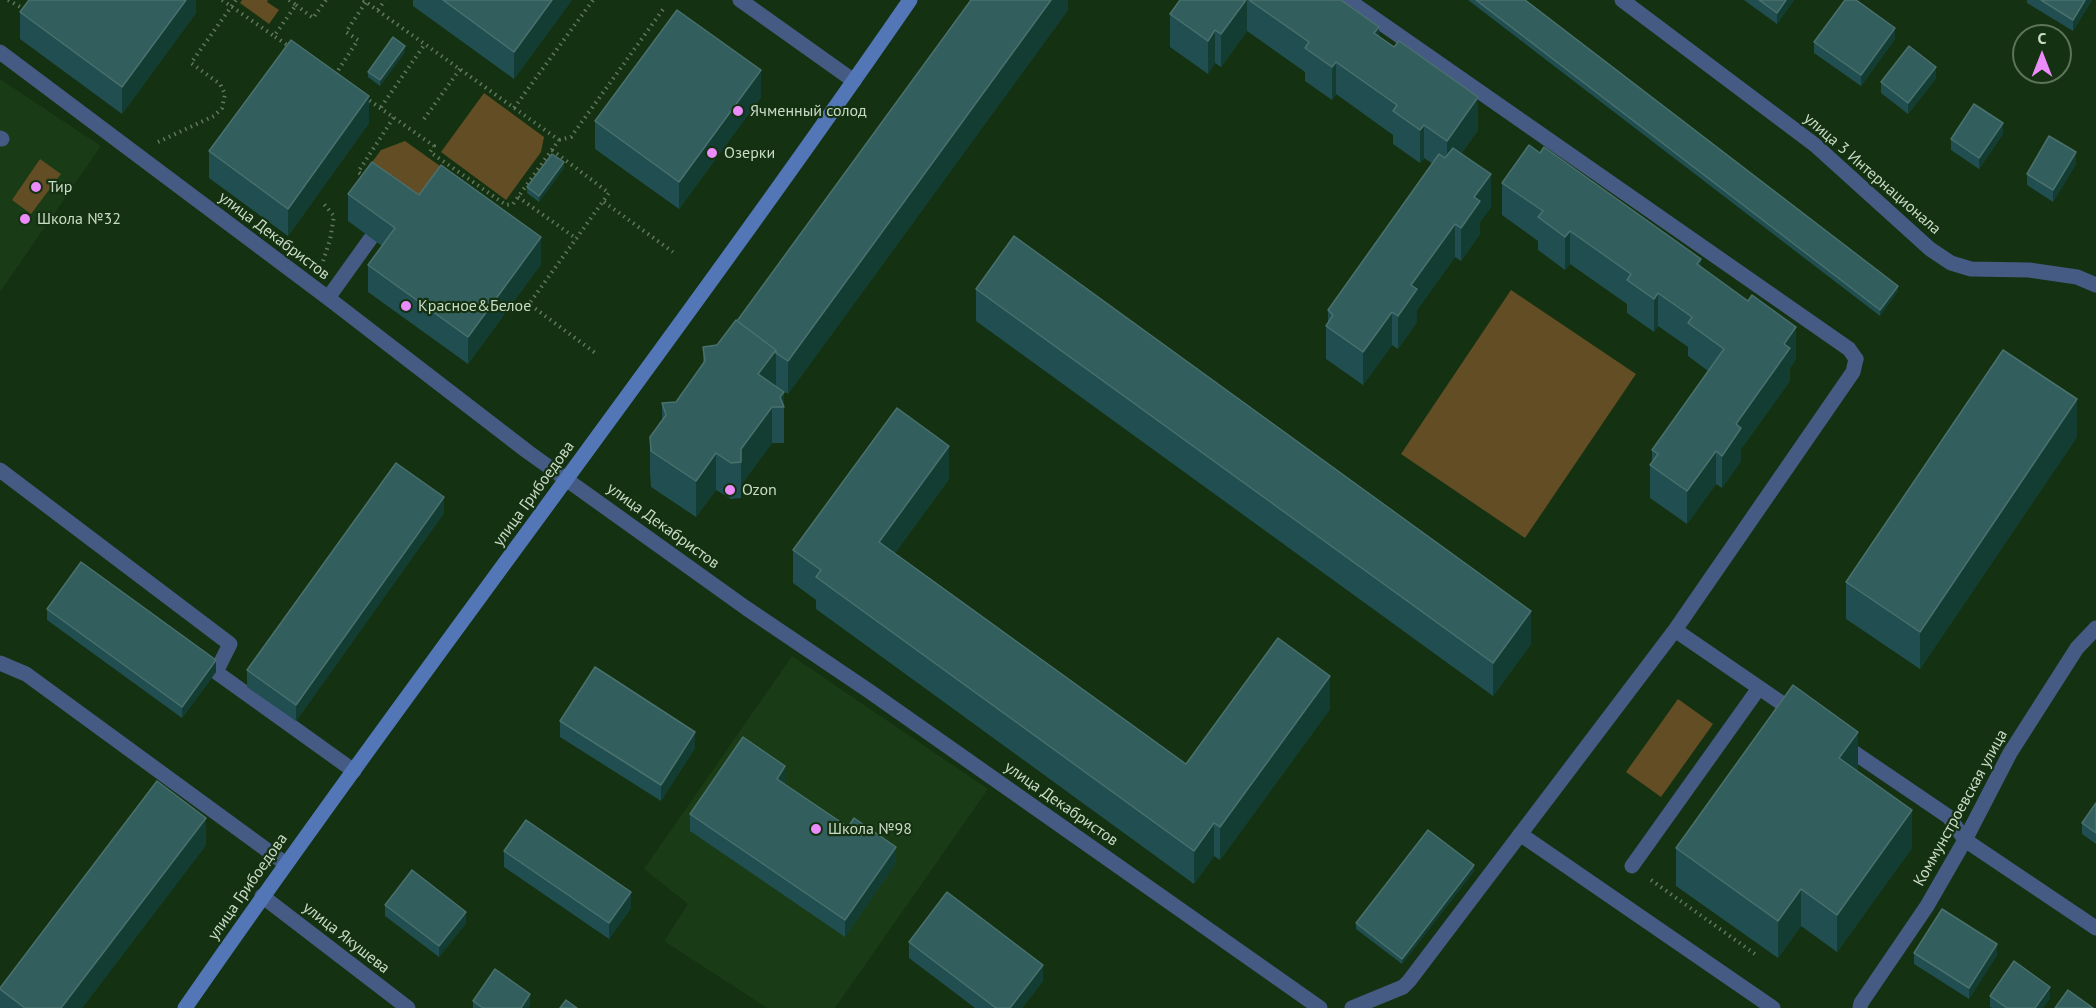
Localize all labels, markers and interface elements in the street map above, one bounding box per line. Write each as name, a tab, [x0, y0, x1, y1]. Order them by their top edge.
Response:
north arrow	[2012, 24, 2072, 84]
text: С	[2038, 28, 2046, 48]
place label: Ячменный солод	[750, 101, 867, 121]
marker: Ячменный солод	[731, 104, 745, 118]
street label: улица 3 Интернационала	[1799, 109, 1945, 239]
place label: Озерки	[724, 143, 775, 163]
marker: Озерки	[705, 146, 719, 160]
place label: Тир	[48, 177, 73, 197]
marker: Тир	[29, 180, 43, 194]
street label: улица Декабристов	[214, 188, 334, 284]
place label: Школа №32	[37, 209, 121, 229]
marker: Школа №32	[18, 212, 32, 226]
place label: Красное&Белое	[418, 296, 531, 316]
marker: Красное&Белое	[399, 299, 413, 313]
street label: улица Грибоедова	[489, 437, 579, 551]
street label: улица Декабристов	[603, 479, 723, 573]
place label: Ozon	[742, 480, 777, 500]
marker: Ozon	[723, 483, 737, 497]
street label: Коммунстроевская улица	[1910, 726, 2012, 890]
street label: улица Декабристов	[1000, 758, 1122, 850]
place label: Школа №98	[828, 819, 912, 839]
marker: Школа №98	[809, 822, 823, 836]
street label: улица Грибоедова	[204, 830, 292, 944]
street label: улица Якушева	[299, 898, 393, 978]

